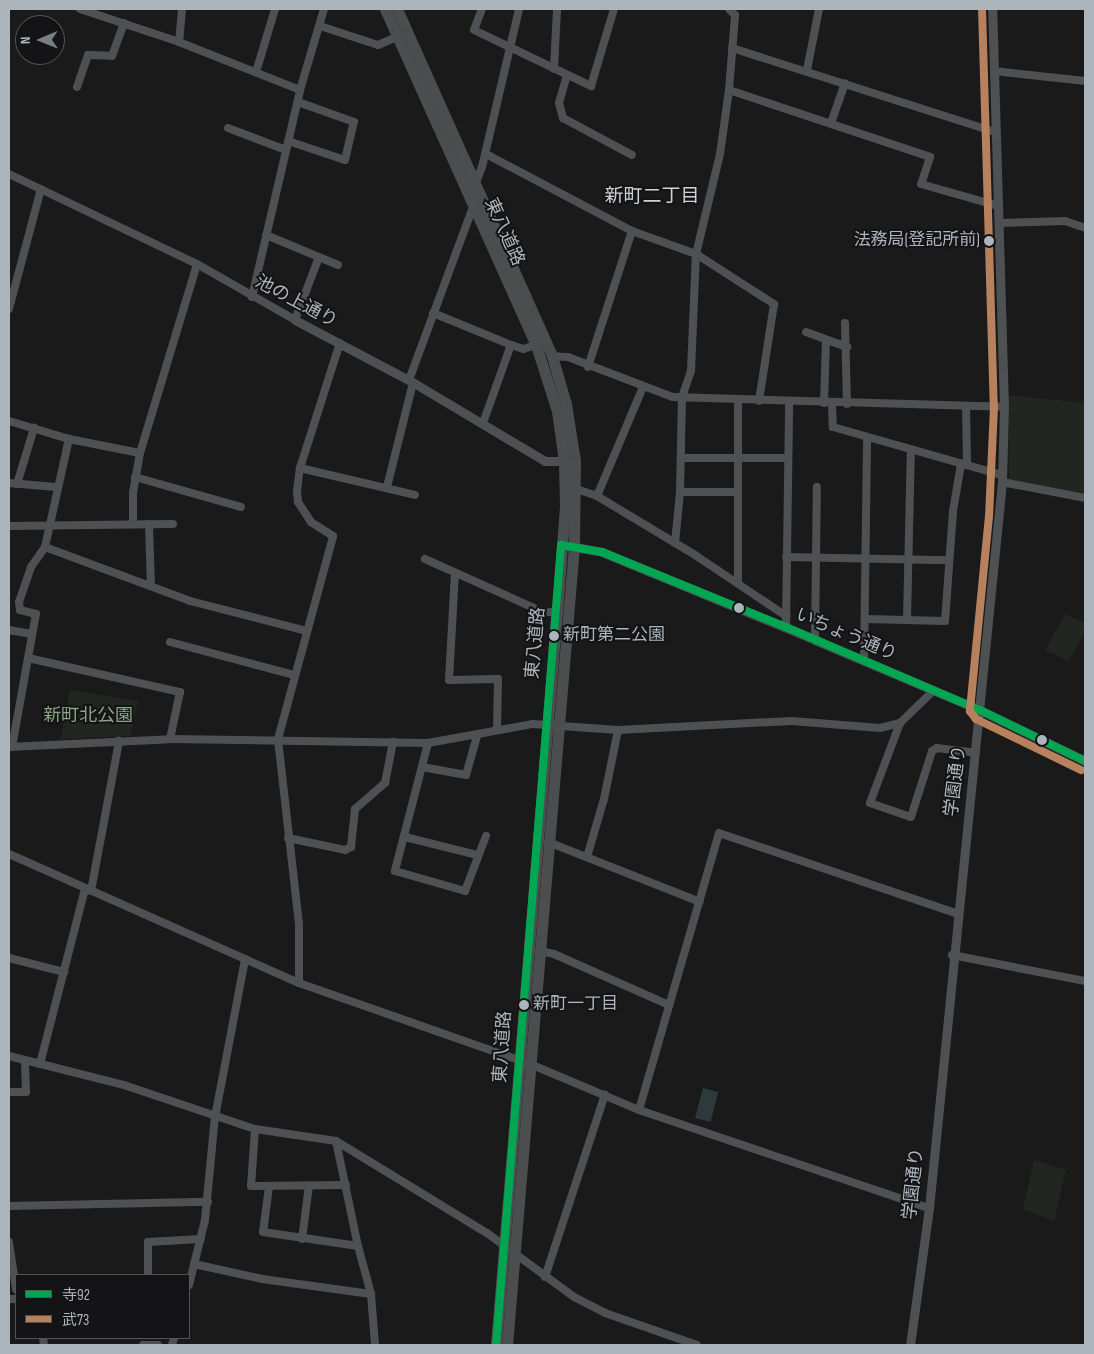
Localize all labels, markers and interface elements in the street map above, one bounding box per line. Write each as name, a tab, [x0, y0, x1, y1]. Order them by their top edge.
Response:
north arrow	[15, 15, 65, 65]
text: N	[17, 36, 34, 44]
district label: 新町二丁目	[605, 186, 699, 208]
street label: 東八道路	[479, 195, 529, 269]
place label: 法務局(登記所前)	[854, 231, 980, 251]
marker: 法務局(登記所前)	[984, 236, 994, 246]
street label: 池の上通り	[251, 271, 341, 333]
unlabelled marker	[734, 603, 744, 613]
street label: いちょう通り	[792, 604, 900, 666]
street label: 東八道路	[522, 606, 550, 680]
place label: 新町第二公園	[563, 626, 665, 646]
marker: 新町第二公園	[549, 631, 559, 641]
park label: 新町北公園	[43, 705, 133, 727]
unlabelled marker	[1037, 735, 1047, 745]
street label: 学園通り	[941, 744, 971, 818]
place label: 新町一丁目	[533, 995, 618, 1015]
marker: 新町一丁目	[519, 1000, 529, 1010]
street label: 東八道路	[490, 1010, 516, 1084]
street label: 学園通り	[899, 1147, 929, 1221]
legend	[15, 1274, 190, 1339]
text: 寺92	[62, 1286, 90, 1305]
text: 武73	[62, 1311, 89, 1330]

